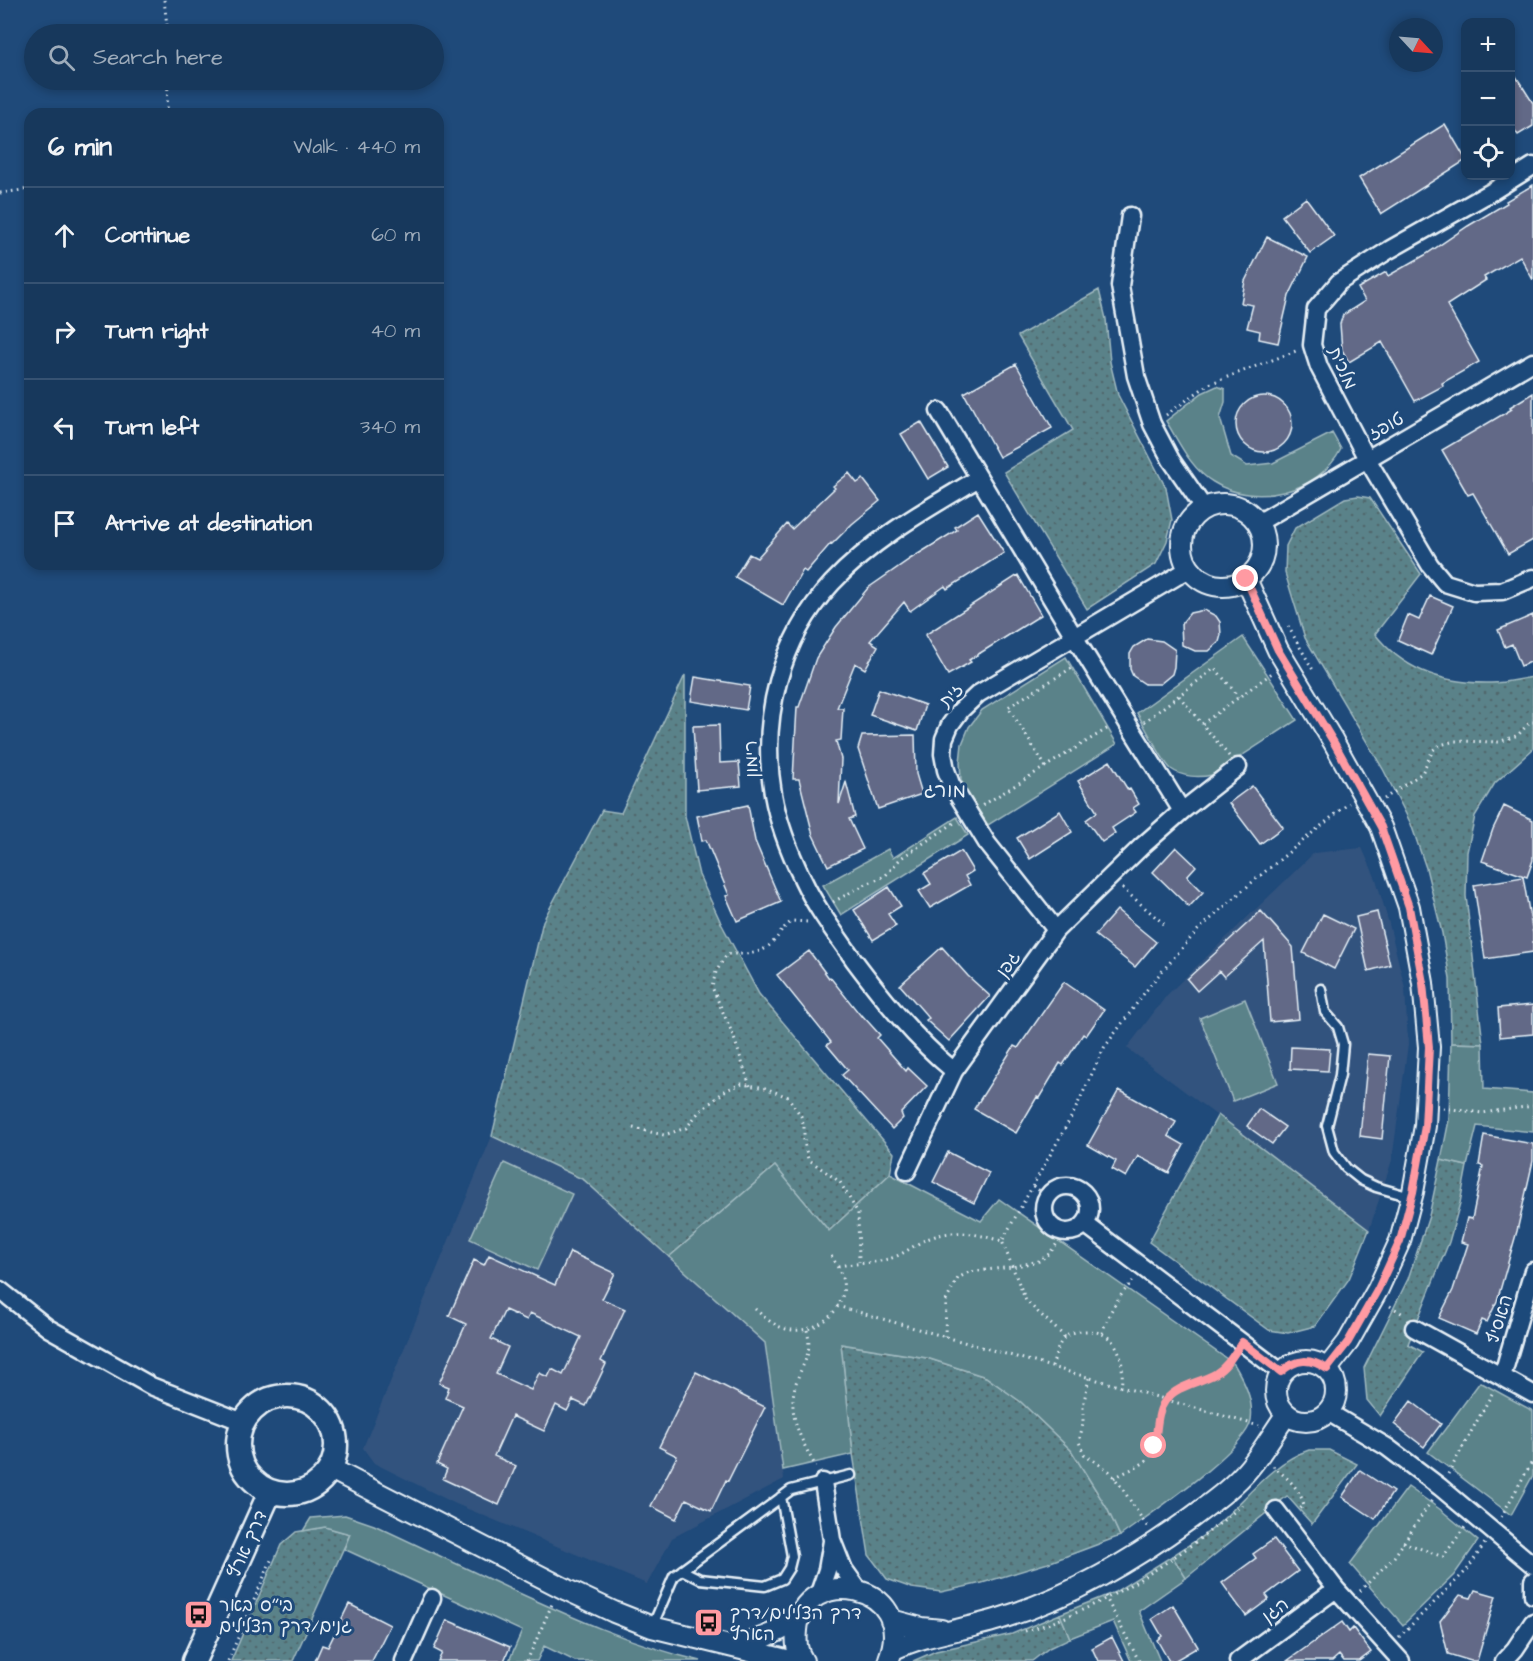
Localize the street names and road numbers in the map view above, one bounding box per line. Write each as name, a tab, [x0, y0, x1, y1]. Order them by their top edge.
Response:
street label: מלכית	[1322, 342, 1363, 393]
street label: טופז	[1364, 406, 1409, 447]
street label: זית	[933, 678, 969, 714]
street label: רימון	[738, 740, 765, 778]
street label: גפן	[990, 946, 1026, 983]
street label: האסיף	[1480, 1291, 1519, 1347]
street label: דרך ארץ	[222, 1506, 273, 1582]
street label: הגן	[1257, 1592, 1294, 1629]

